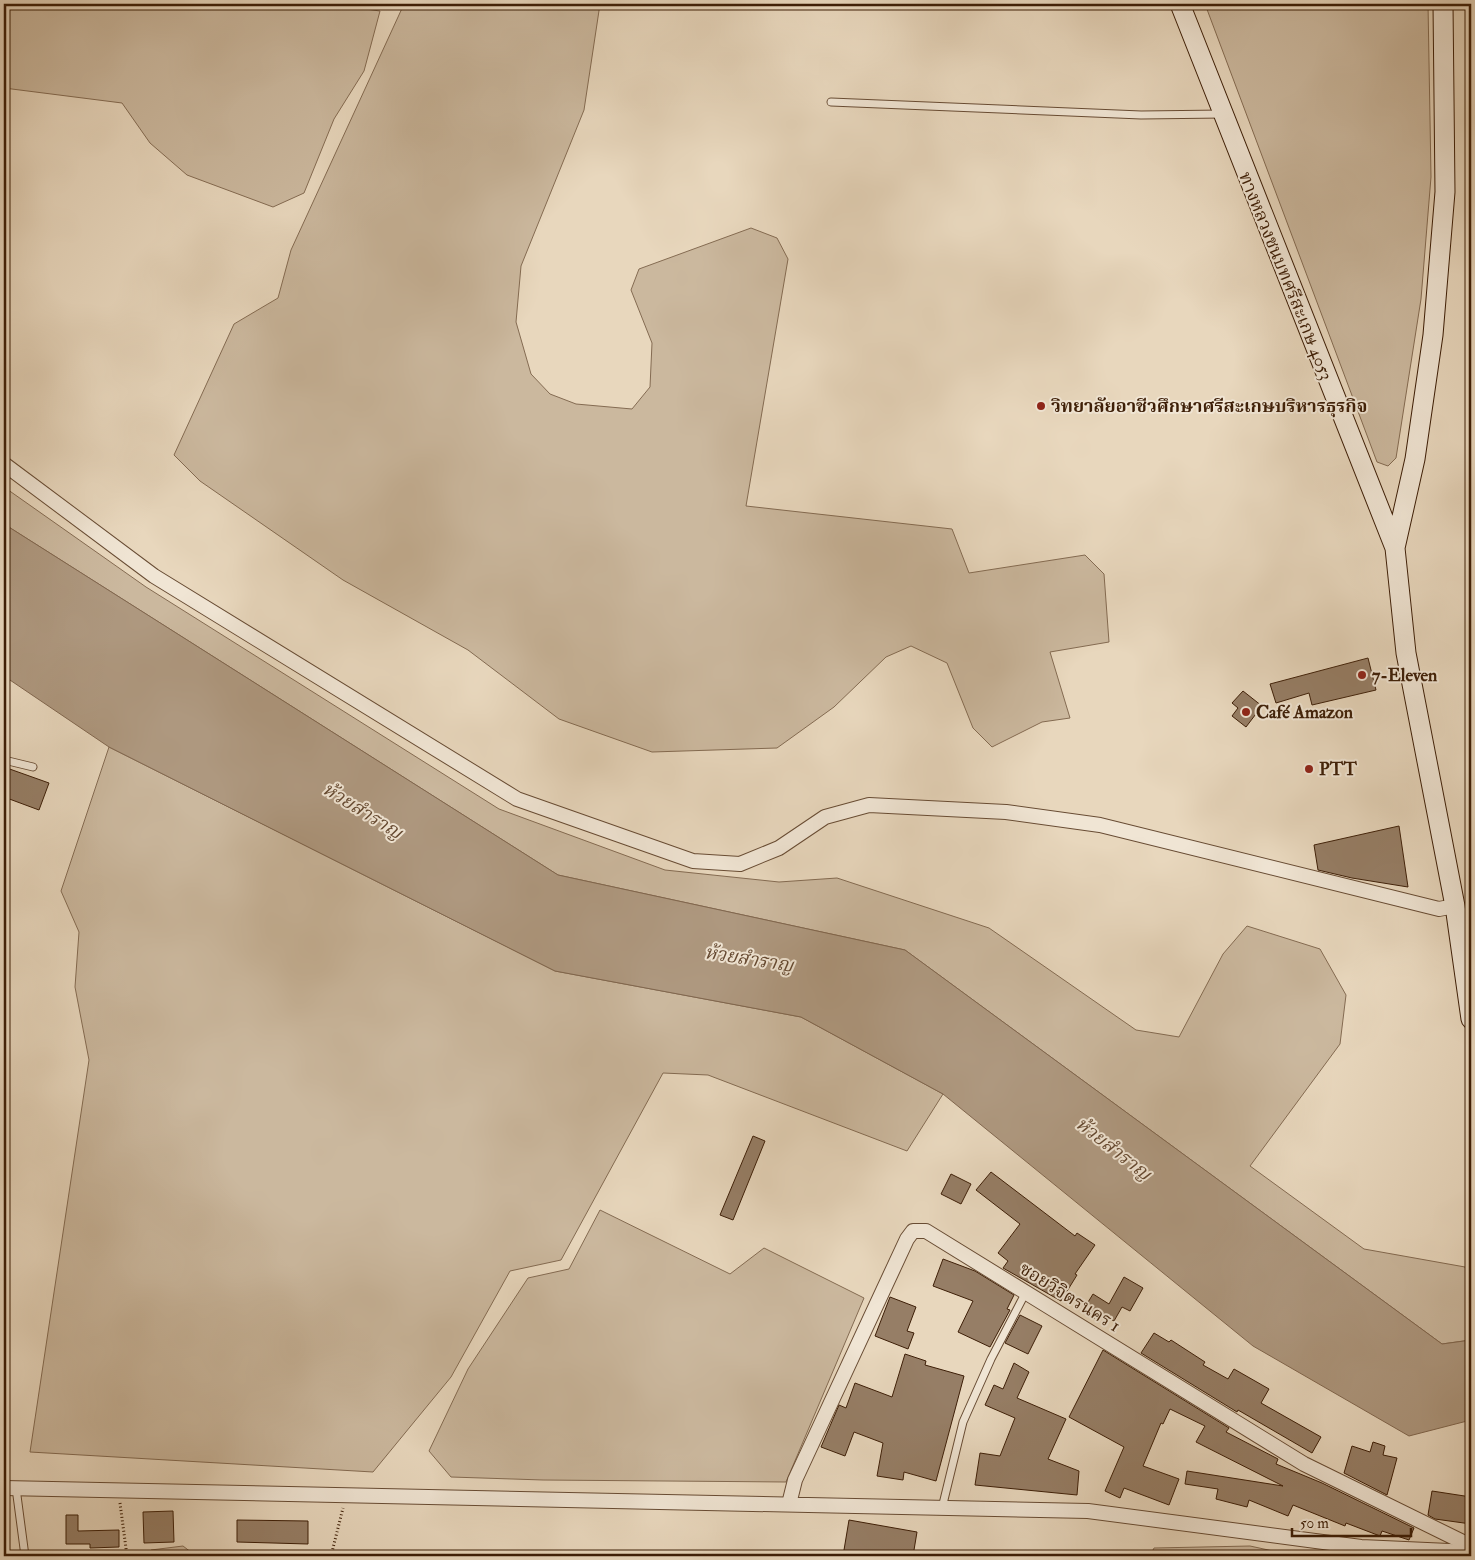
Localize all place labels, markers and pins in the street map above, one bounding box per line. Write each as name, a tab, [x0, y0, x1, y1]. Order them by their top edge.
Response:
place label: วิทยาลัยอาชีวศึกษาศรีสะเกษบริหารธุรกิจ	[1050, 395, 1367, 418]
marker: วิทยาลัยอาชีวศึกษาศรีสะเกษบริหารธุรกิจ	[1035, 400, 1047, 412]
place label: 7-Eleven	[1372, 664, 1438, 687]
marker: 7-Eleven	[1356, 669, 1368, 681]
place label: Café Amazon	[1256, 701, 1354, 724]
marker: Café Amazon	[1240, 706, 1252, 718]
place label: PTT	[1319, 758, 1358, 781]
marker: PTT	[1303, 763, 1315, 775]

